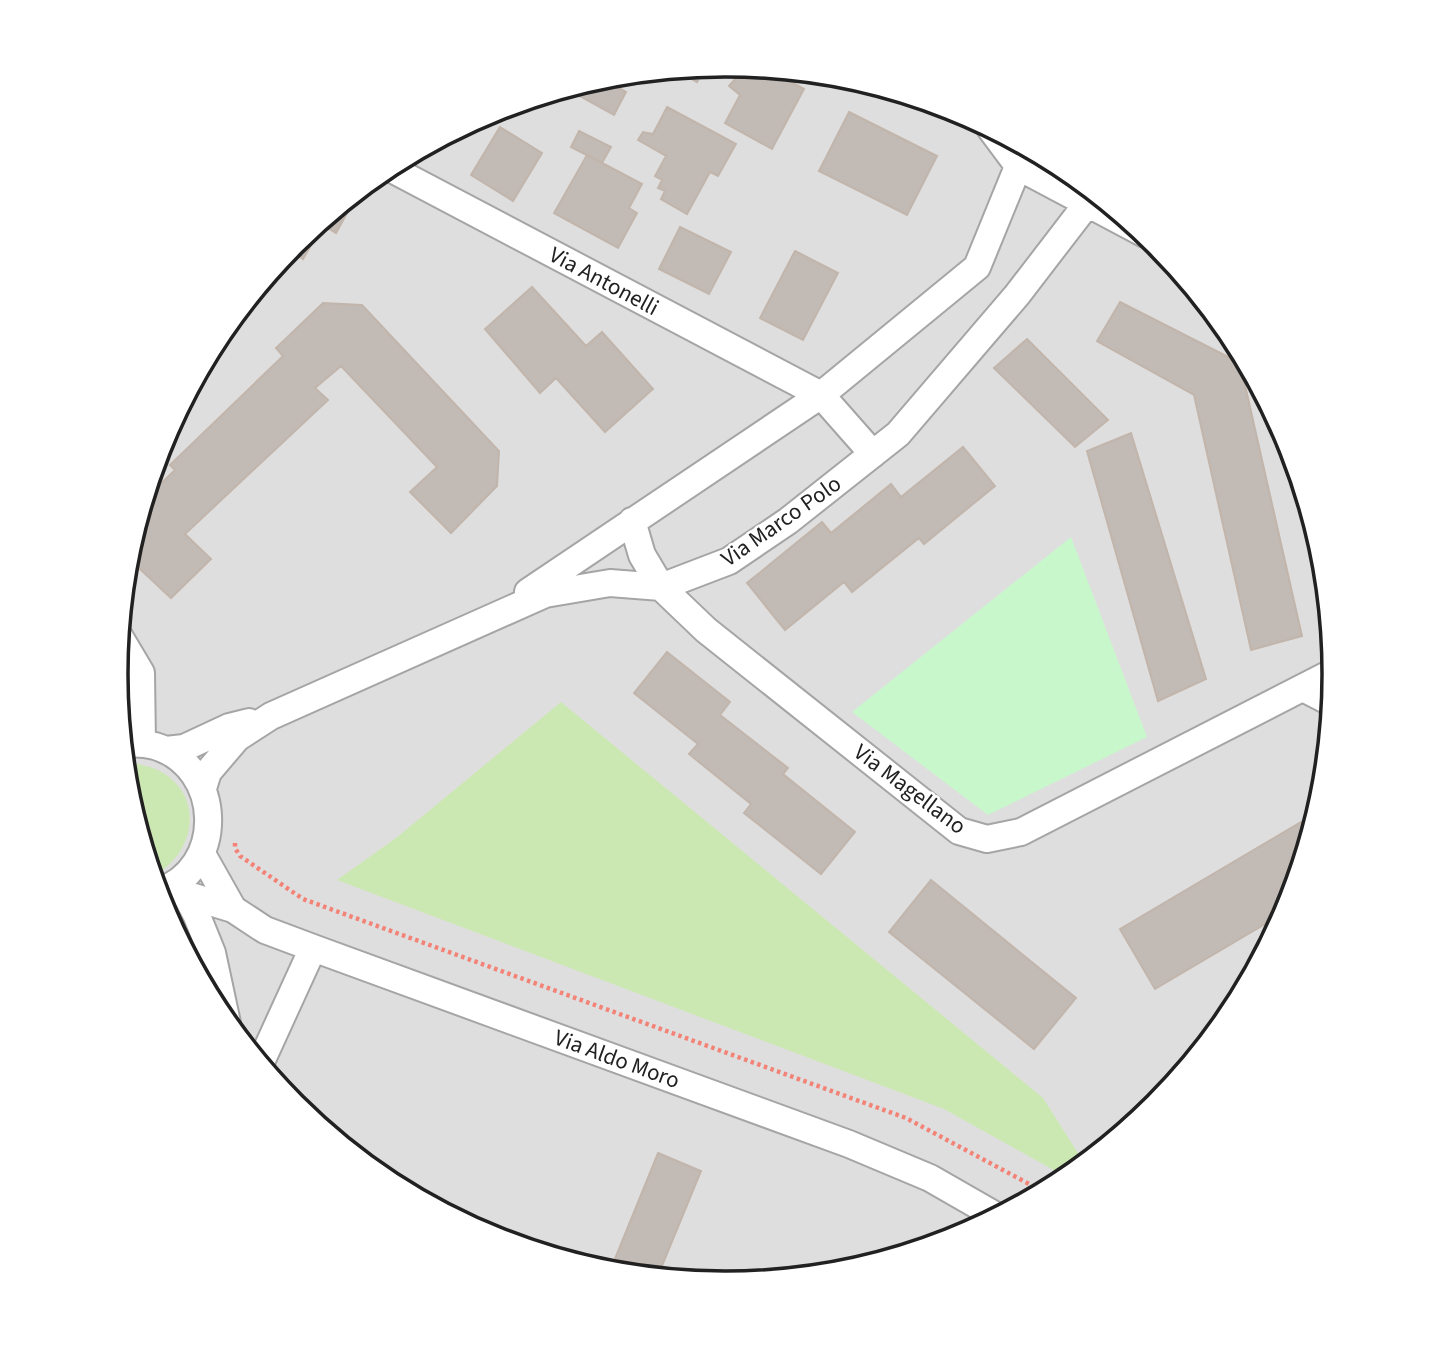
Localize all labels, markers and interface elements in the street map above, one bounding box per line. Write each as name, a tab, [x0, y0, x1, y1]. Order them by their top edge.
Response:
street label: Via Antonelli	[543, 238, 665, 324]
street label: Via Marco Polo	[714, 467, 848, 575]
street label: Via Magellano	[847, 736, 973, 842]
street label: Via Aldo Moro	[550, 1021, 684, 1097]

